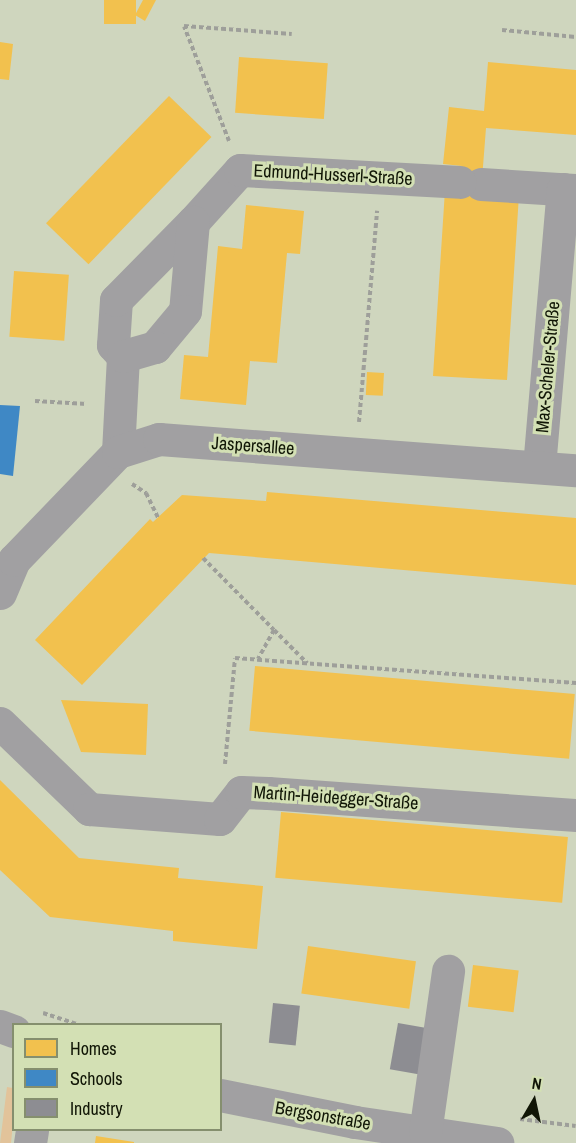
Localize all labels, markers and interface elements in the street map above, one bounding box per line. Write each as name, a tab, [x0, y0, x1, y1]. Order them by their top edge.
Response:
street label: Edmund-Husserl-Straße	[253, 160, 413, 190]
street label: Max-Scheler-Straße	[531, 300, 565, 434]
street label: Jaspersallee	[211, 432, 295, 460]
street label: Martin-Heidegger-Straße	[253, 781, 419, 815]
legend	[12, 1023, 222, 1131]
text: Homes	[70, 1036, 117, 1061]
text: Schools	[70, 1066, 123, 1091]
north arrow	[504, 1071, 564, 1131]
text: N	[530, 1072, 543, 1095]
text: Industry	[70, 1096, 123, 1121]
street label: Bergsonstraße	[273, 1097, 373, 1135]

